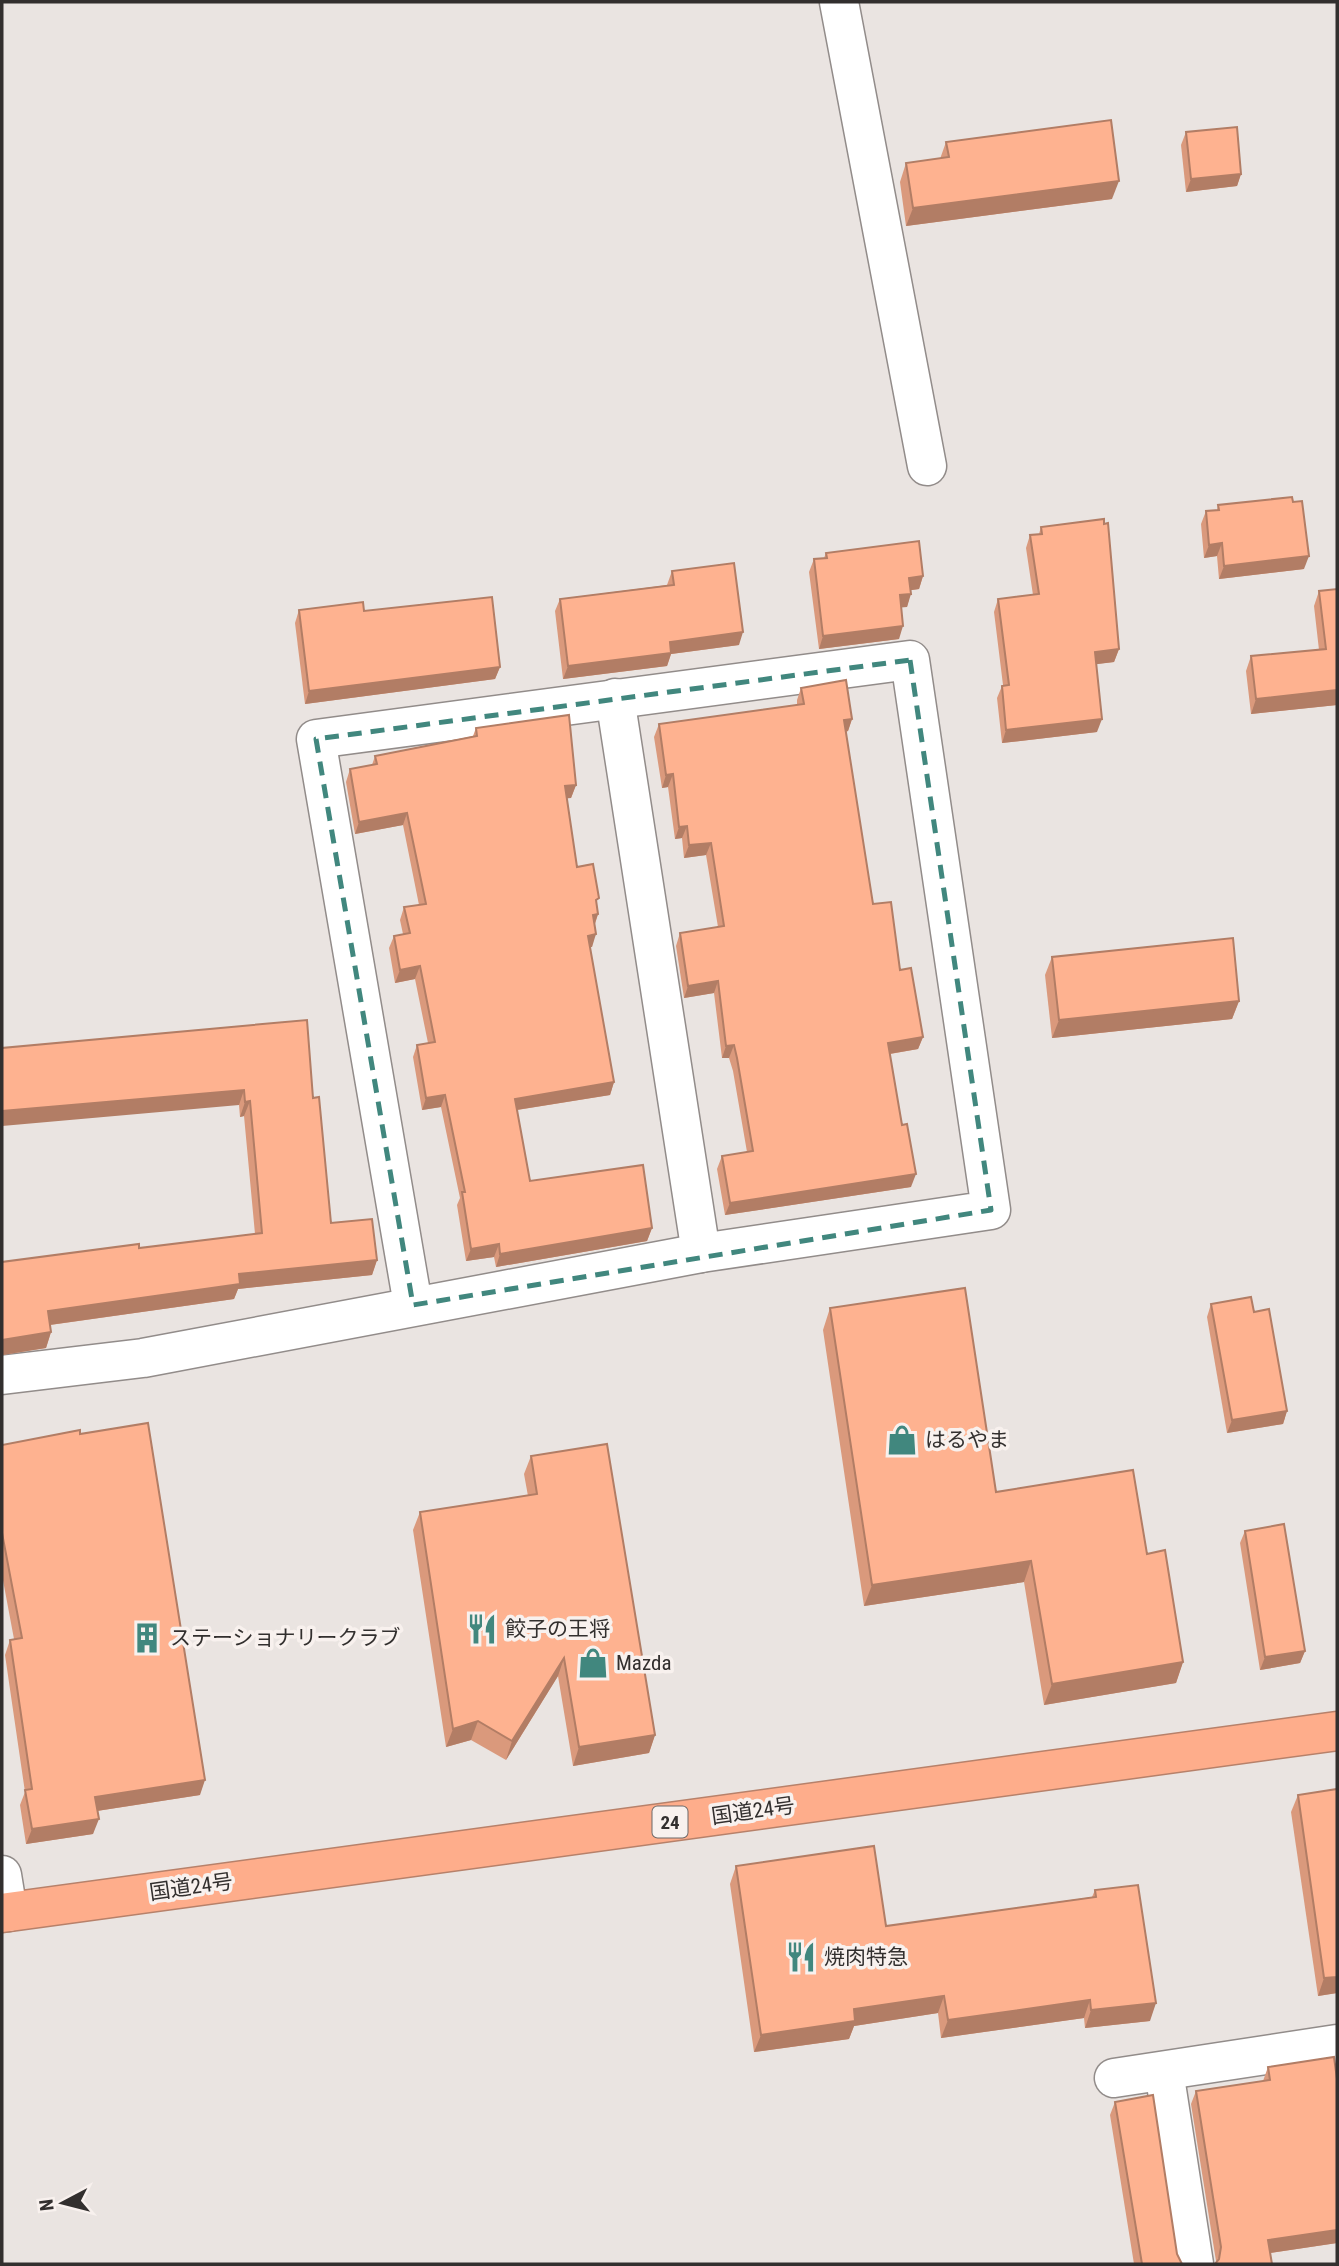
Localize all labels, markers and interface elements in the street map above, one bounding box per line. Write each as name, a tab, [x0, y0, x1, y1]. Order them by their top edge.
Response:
shop icon: はるやま	[885, 1423, 919, 1457]
place label: はるやま	[925, 1428, 1009, 1452]
restaurant icon: 餃子の王将	[465, 1612, 499, 1646]
place label: 餃子の王将	[505, 1617, 610, 1641]
building icon: ステーショナリークラブ	[130, 1621, 164, 1655]
place label: ステーショナリークラブ	[170, 1626, 401, 1650]
shop icon: Mazda	[576, 1646, 610, 1680]
place label: Mazda	[616, 1651, 671, 1675]
street label: 国道24号	[710, 1793, 796, 1829]
road number: 24	[652, 1806, 688, 1838]
street label: 国道24号	[148, 1869, 234, 1905]
restaurant icon: 焼肉特急	[784, 1940, 818, 1974]
place label: 焼肉特急	[824, 1945, 908, 1969]
north arrow	[28, 2168, 98, 2238]
text: N	[34, 2198, 59, 2212]

